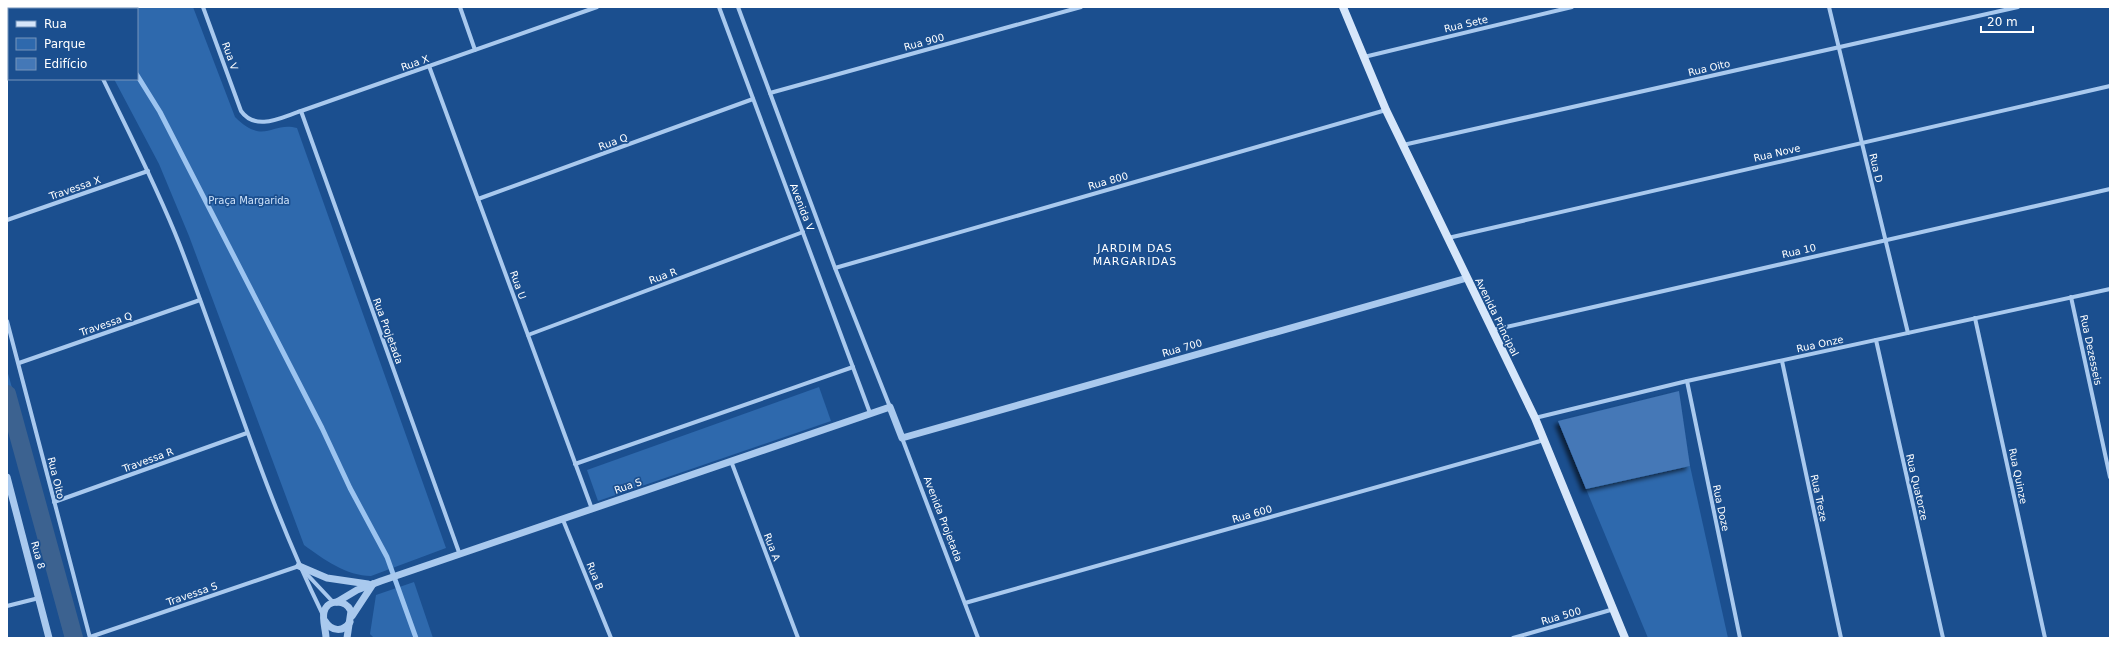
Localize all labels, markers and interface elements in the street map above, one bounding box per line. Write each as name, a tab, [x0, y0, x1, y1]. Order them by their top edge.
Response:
legend	[8, 8, 138, 80]
scale bar	[1981, 8, 2033, 34]
street label: Rua Sete	[1443, 14, 1489, 34]
text: 20 m	[1987, 15, 2018, 29]
text: Rua	[44, 17, 67, 31]
street label: Rua 900	[903, 31, 945, 53]
text: Parque	[44, 37, 85, 51]
street label: Rua V	[220, 41, 240, 72]
street label: Rua X	[399, 53, 431, 73]
text: Edifício	[44, 57, 87, 71]
street label: Rua Oito	[1687, 58, 1731, 78]
street label: Rua Q	[597, 132, 629, 152]
street label: Rua Nove	[1752, 142, 1802, 164]
street label: Rua D	[1867, 152, 1885, 184]
street label: Rua 800	[1087, 170, 1129, 192]
street label: Travessa X	[47, 174, 102, 202]
street label: Avenida V	[788, 182, 816, 232]
park label: Praça Margarida	[208, 195, 290, 206]
district label: JARDIM DAS MARGARIDAS	[1093, 242, 1177, 268]
street label: Rua 10	[1781, 242, 1817, 260]
street label: Rua R	[647, 266, 679, 286]
street label: Rua U	[508, 269, 528, 301]
street label: Avenida Principal	[1473, 276, 1521, 358]
street label: Rua Projetada	[371, 296, 405, 366]
street label: Travessa Q	[77, 310, 134, 338]
street label: Rua Dezesseis	[2078, 314, 2104, 386]
street label: Rua Onze	[1795, 334, 1845, 354]
street label: Rua 700	[1161, 337, 1203, 359]
street label: Travessa R	[120, 446, 175, 475]
street label: Rua Quinze	[2007, 447, 2029, 505]
street label: Rua Quatorze	[1904, 453, 1930, 521]
street label: Rua Oito	[45, 456, 67, 500]
street label: Rua Treze	[1809, 473, 1829, 523]
street label: Avenida Projetada	[922, 475, 964, 563]
street label: Rua S	[613, 476, 643, 496]
street label: Rua Doze	[1711, 484, 1731, 532]
street label: Rua 600	[1231, 503, 1273, 525]
street label: Rua A	[762, 531, 782, 563]
street label: Rua 8	[29, 540, 47, 570]
street label: Rua B	[584, 560, 606, 592]
street label: Travessa S	[164, 580, 219, 608]
street label: Rua 500	[1540, 605, 1582, 627]

